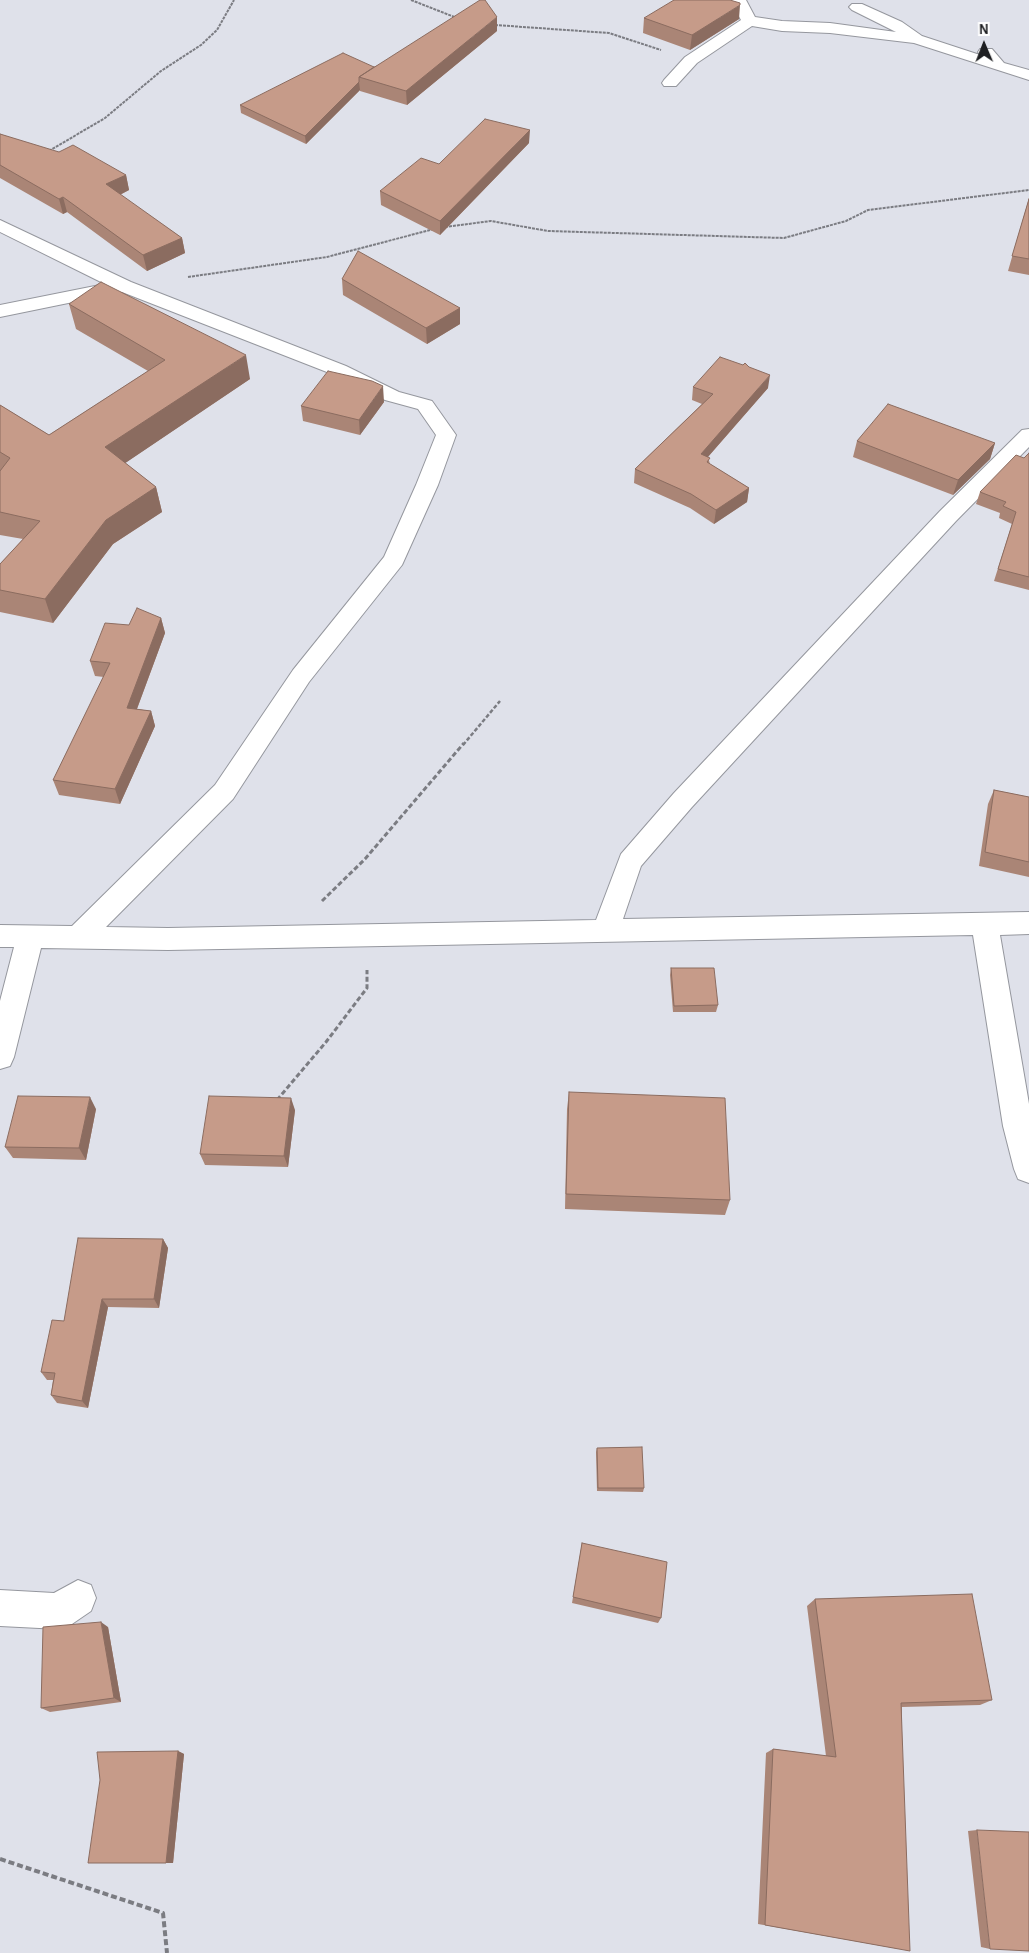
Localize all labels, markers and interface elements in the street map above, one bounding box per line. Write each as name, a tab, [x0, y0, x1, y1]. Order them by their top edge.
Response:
north arrow	[959, 20, 1009, 70]
text: N	[979, 23, 989, 37]

